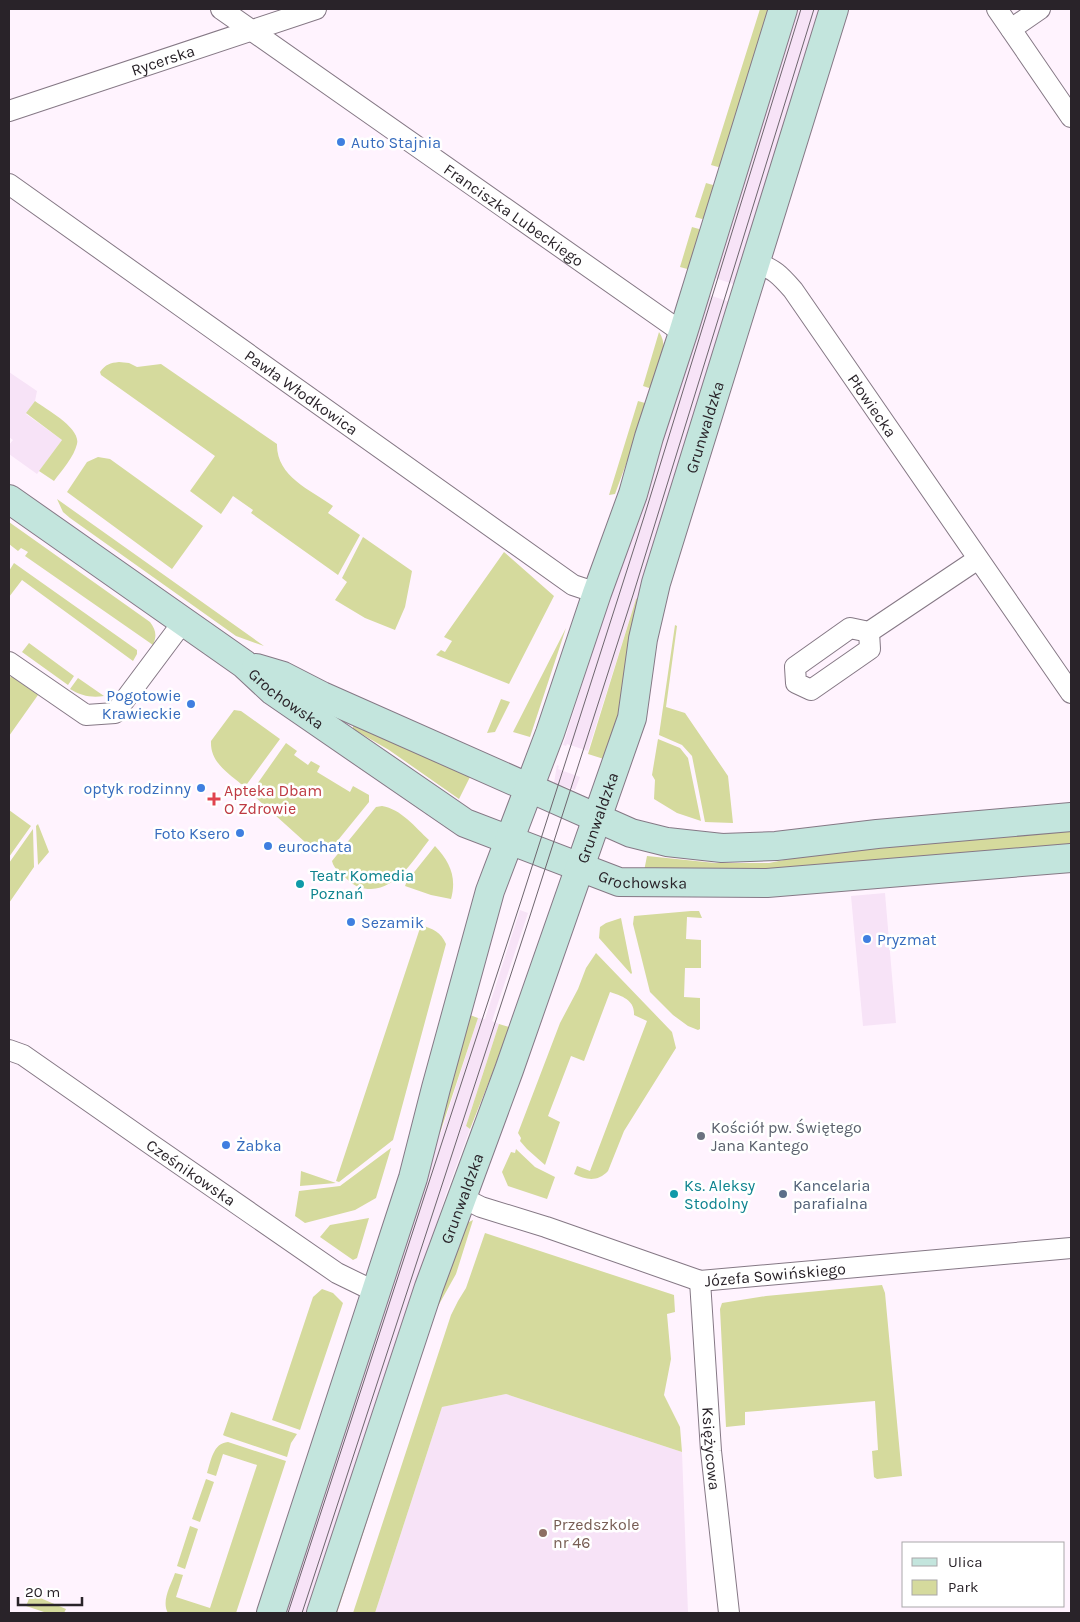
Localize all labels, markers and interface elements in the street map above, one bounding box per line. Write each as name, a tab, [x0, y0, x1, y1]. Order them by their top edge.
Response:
street label: Rycerska	[129, 41, 197, 79]
place label: Auto Stajnia	[351, 133, 441, 152]
marker: Auto Stajnia	[335, 136, 347, 148]
street label: Franciszka Lubeckiego	[441, 159, 588, 270]
street label: Pawła Włodkowica	[241, 345, 362, 439]
street label: Płowiecka	[844, 370, 901, 441]
street label: Grunwaldzka	[681, 379, 728, 475]
street label: Grochowska	[245, 664, 328, 733]
place label: Pogotowie Krawieckie	[102, 686, 181, 723]
marker: Pogotowie Krawieckie	[185, 698, 197, 710]
street label: Grunwaldzka	[572, 770, 622, 866]
place label: optyk rodzinny	[83, 779, 192, 798]
place label: Apteka Dbam O Zdrowie	[224, 781, 322, 818]
marker: optyk rodzinny	[195, 782, 207, 794]
marker: Apteka Dbam O Zdrowie	[208, 793, 220, 805]
place label: Foto Ksero	[154, 824, 230, 843]
marker: Foto Ksero	[234, 827, 246, 839]
place label: eurochata	[278, 837, 352, 856]
marker: eurochata	[262, 840, 274, 852]
street label: Grochowska	[596, 865, 687, 892]
place label: Teatr Komedia Poznań	[310, 866, 414, 903]
marker: Teatr Komedia Poznań	[294, 878, 306, 890]
place label: Sezamik	[361, 913, 424, 932]
marker: Sezamik	[345, 916, 357, 928]
place label: Pryzmat	[877, 930, 936, 949]
marker: Pryzmat	[861, 933, 873, 945]
place label: Kościół pw. Świętego Jana Kantego	[711, 1118, 862, 1155]
marker: Kościół pw. Świętego Jana Kantego	[695, 1130, 707, 1142]
street label: Cześnikowska	[143, 1135, 240, 1210]
place label: Żabka	[236, 1136, 282, 1155]
marker: Żabka	[220, 1139, 232, 1151]
street label: Grunwaldzka	[436, 1150, 487, 1246]
place label: Ks. Aleksy Stodolny	[684, 1176, 756, 1213]
place label: Kancelaria parafialna	[793, 1176, 870, 1213]
marker: Ks. Aleksy Stodolny	[668, 1188, 680, 1200]
marker: Kancelaria parafialna	[777, 1188, 789, 1200]
street label: Józefa Sowińskiego	[704, 1259, 847, 1290]
street label: Księżycowa	[699, 1406, 725, 1491]
place label: Przedszkole nr 46	[553, 1515, 639, 1552]
marker: Przedszkole nr 46	[537, 1527, 549, 1539]
legend	[902, 1542, 1065, 1607]
text: Ulica	[948, 1553, 982, 1571]
scale bar	[18, 1574, 81, 1606]
text: Park	[948, 1578, 978, 1596]
text: 20 m	[25, 1583, 60, 1601]

